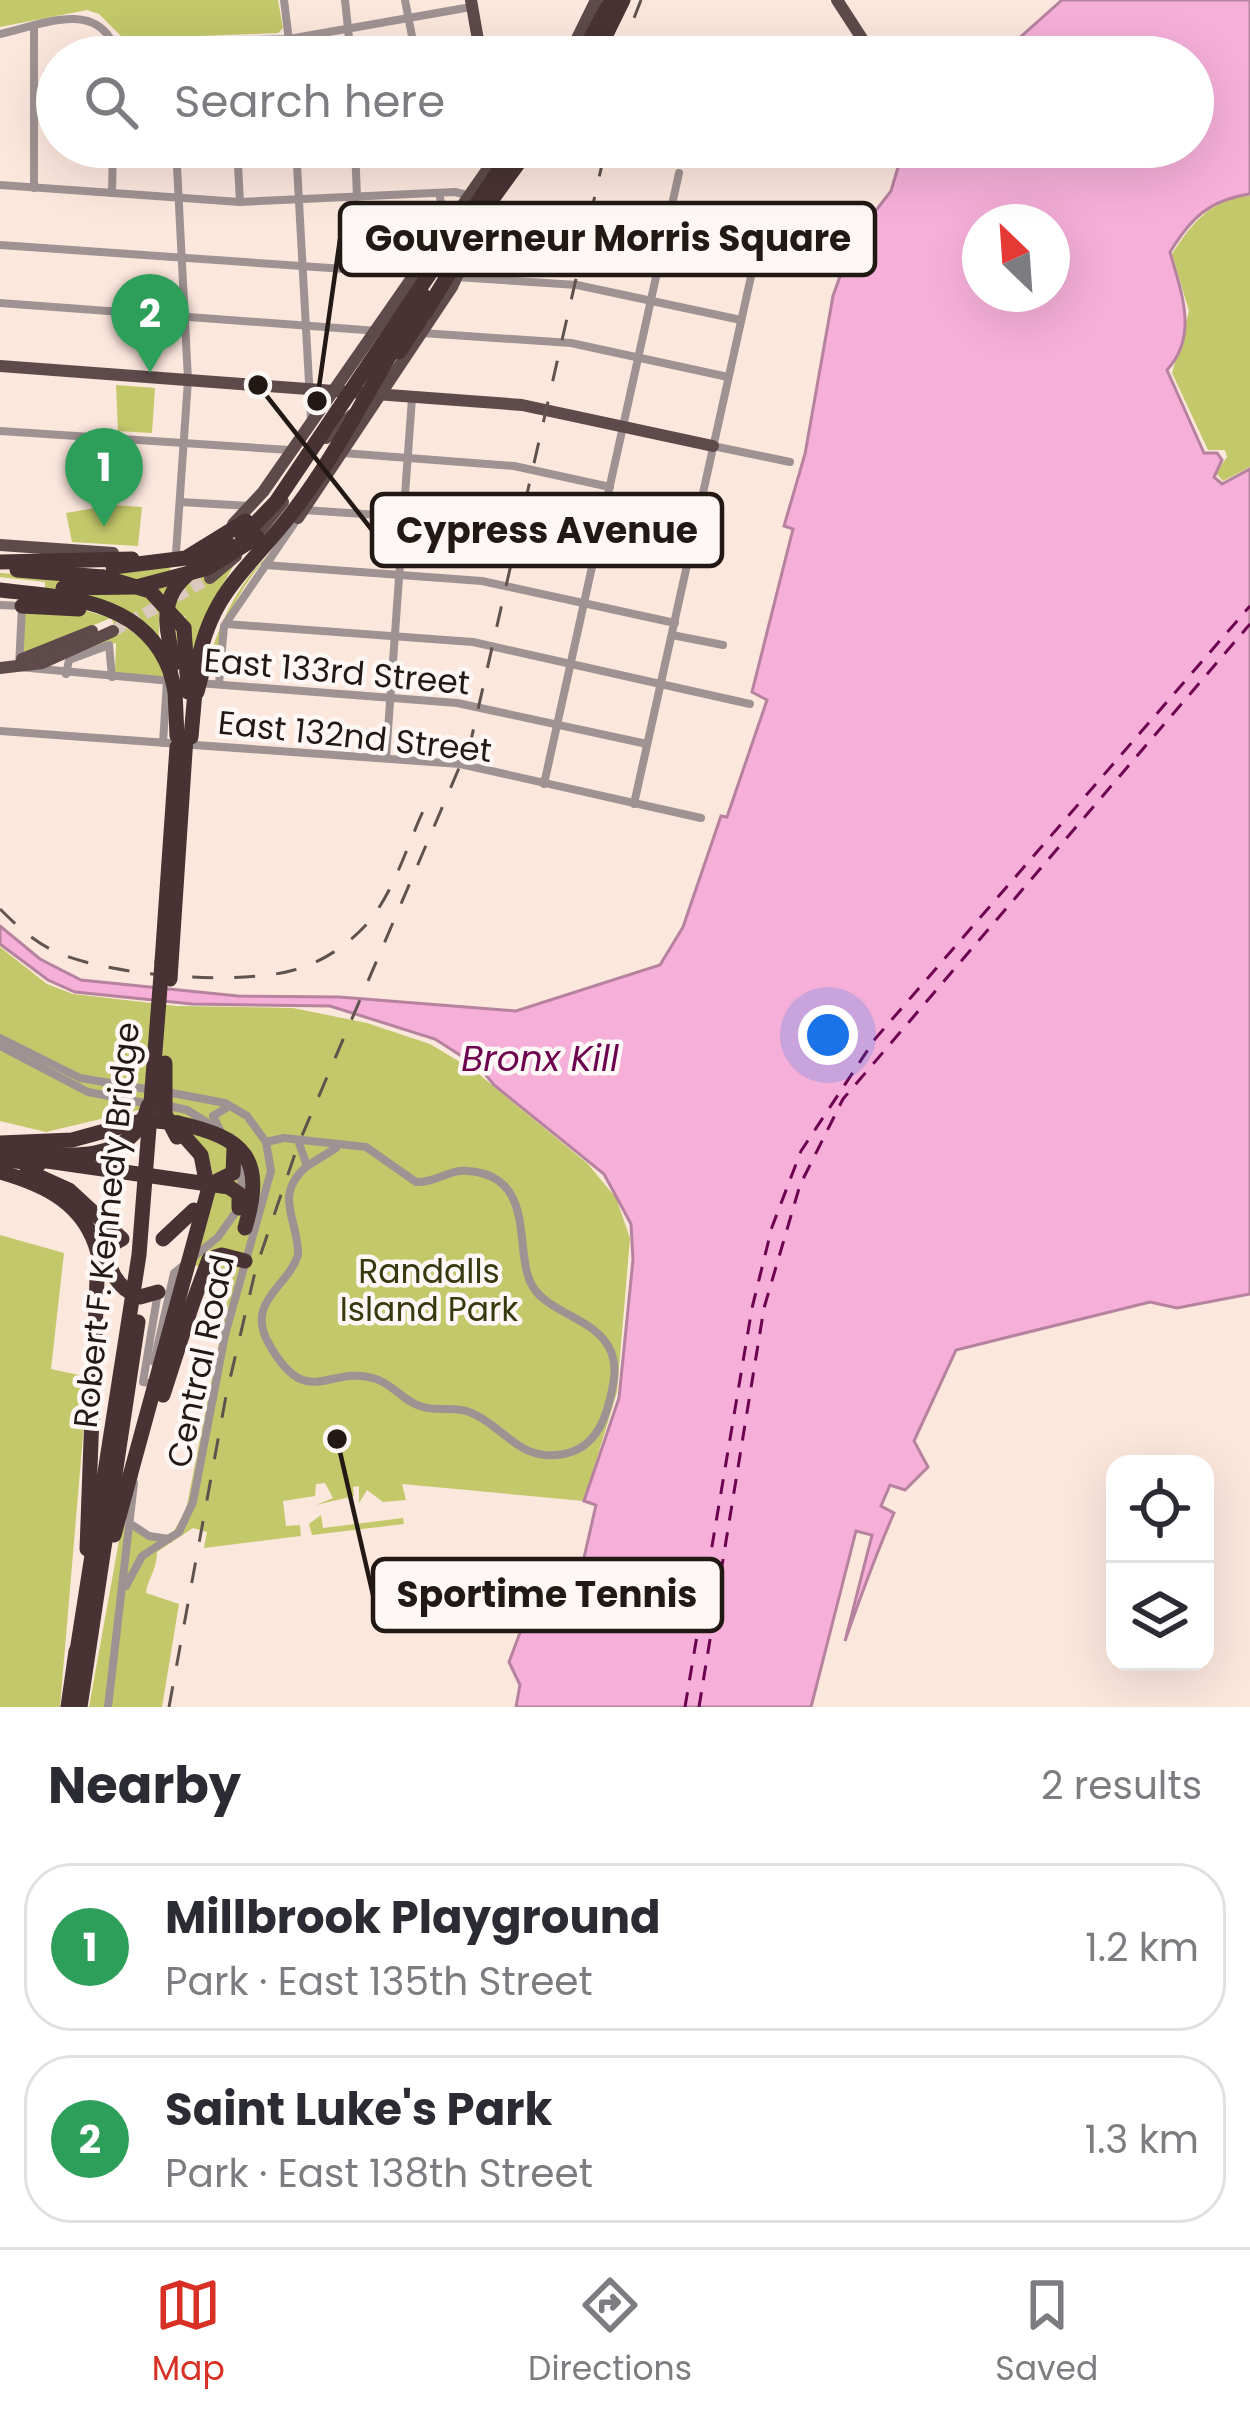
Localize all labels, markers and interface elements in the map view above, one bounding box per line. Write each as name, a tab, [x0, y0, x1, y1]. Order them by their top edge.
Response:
search box	[36, 36, 1214, 168]
icon: search	[78, 69, 144, 135]
text: Search here	[174, 70, 445, 133]
callout: Gouverneur Morris Square	[340, 203, 875, 275]
north arrow	[962, 204, 1070, 312]
text: Gouverneur Morris Square	[365, 213, 851, 264]
pin: 2	[111, 274, 189, 373]
pin: 1	[65, 428, 143, 527]
callout: Cypress Avenue	[372, 494, 722, 566]
text: Cypress Avenue	[396, 505, 698, 556]
street label: East 133rd Street	[202, 636, 472, 707]
street label: East 132nd Street	[216, 699, 494, 774]
your location	[798, 1005, 858, 1065]
street label: Robert F. Kennedy Bridge	[62, 1020, 151, 1430]
water label: Bronx Kill	[461, 1033, 619, 1084]
park label: Randalls Island Park	[340, 1248, 518, 1333]
street label: Central Road	[155, 1250, 246, 1472]
map controls	[1106, 1455, 1214, 1671]
button: locate	[1106, 1455, 1214, 1563]
callout: Sportime Tennis	[373, 1559, 722, 1631]
button: layers	[1106, 1563, 1214, 1671]
text: Sportime Tennis	[397, 1569, 697, 1620]
text: Nearby	[48, 1749, 241, 1821]
text: 2 results	[1041, 1758, 1202, 1813]
text: Millbrook Playground	[165, 1886, 661, 1949]
text: 1	[83, 1920, 97, 1975]
text: 1.2 km	[1085, 1920, 1199, 1975]
text: Park · East 135th Street	[165, 1954, 593, 2009]
text: Saint Luke's Park	[165, 2078, 552, 2141]
text: 2	[79, 2112, 101, 2167]
text: 1.3 km	[1085, 2112, 1199, 2167]
text: Park · East 138th Street	[165, 2146, 593, 2201]
tab: Map	[152, 2272, 225, 2394]
tab: Directions	[528, 2272, 692, 2394]
tab: Saved	[995, 2272, 1098, 2394]

